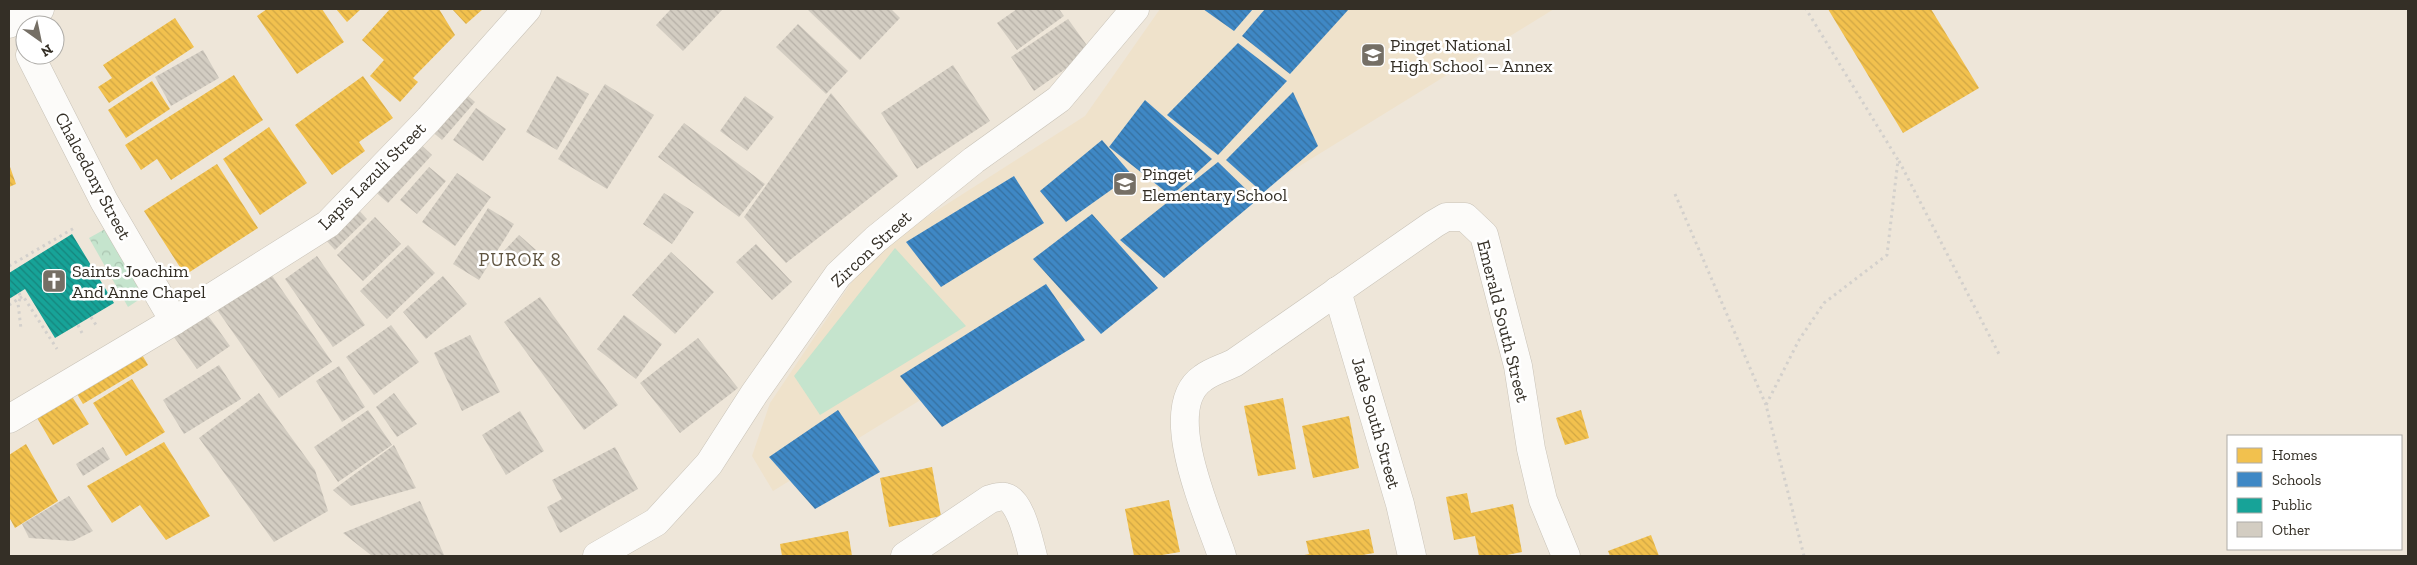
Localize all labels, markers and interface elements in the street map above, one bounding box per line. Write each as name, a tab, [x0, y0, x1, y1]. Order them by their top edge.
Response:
north arrow	[15, 15, 65, 65]
place label: Pinget National High School – Annex	[1390, 34, 1552, 77]
text: N	[37, 40, 56, 61]
school or university icon: Pinget National High School – Annex	[1360, 42, 1386, 68]
street label: Chalcedony Street	[50, 108, 136, 244]
street label: Lapis Lazuli Street	[313, 117, 431, 235]
place label: Pinget Elementary School	[1142, 163, 1287, 206]
school or university icon: Pinget Elementary School	[1112, 171, 1138, 197]
street label: Zircon Street	[826, 206, 916, 292]
street label: Emerald South Street	[1472, 238, 1534, 405]
district label: PUROK 8	[478, 248, 562, 271]
place label: Saints Joachim And Anne Chapel	[72, 260, 206, 303]
church icon: Saints Joachim And Anne Chapel	[41, 268, 67, 294]
street label: Jade South Street	[1347, 355, 1405, 492]
legend	[2227, 435, 2402, 550]
text: Homes	[2272, 446, 2317, 464]
text: Schools	[2272, 471, 2321, 489]
text: Public	[2272, 496, 2312, 514]
text: Other	[2272, 521, 2310, 539]

